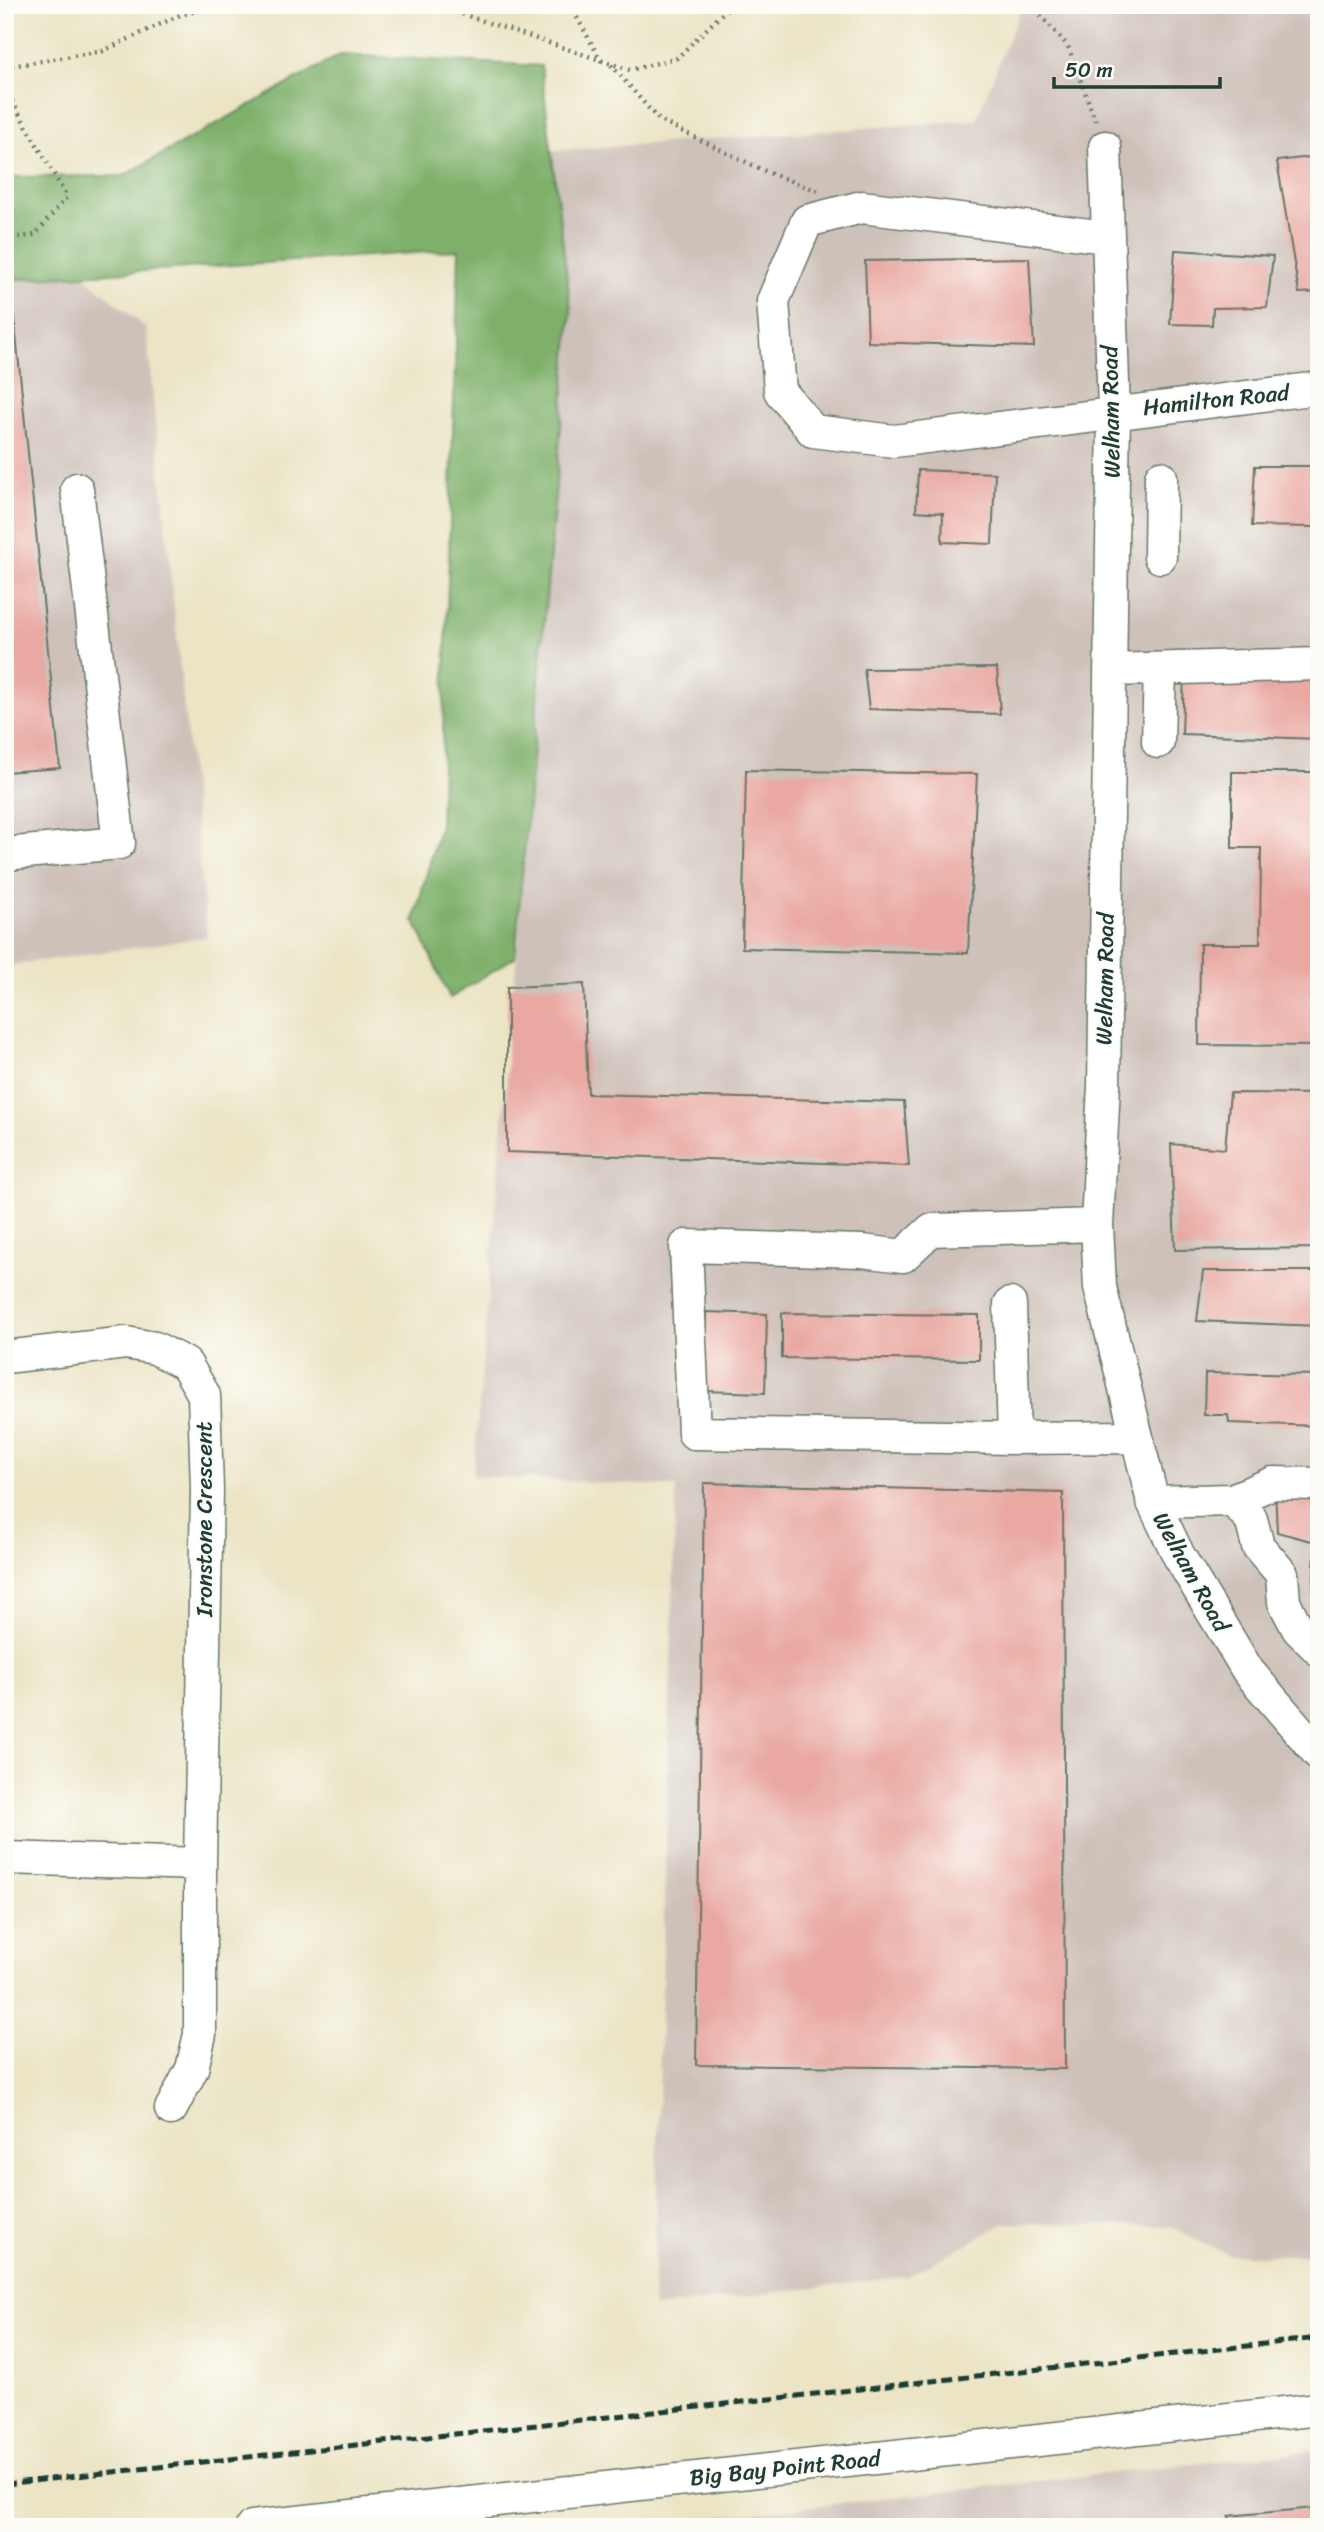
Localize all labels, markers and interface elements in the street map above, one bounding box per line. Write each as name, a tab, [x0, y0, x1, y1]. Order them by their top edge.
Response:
scale bar	[1054, 46, 1221, 90]
text: 50 m	[1065, 51, 1113, 89]
street label: Welham Road	[1089, 344, 1133, 479]
street label: Hamilton Road	[1141, 372, 1293, 428]
street label: Welham Road	[1083, 911, 1127, 1046]
street label: Ironstone Crescent	[184, 1421, 225, 1618]
street label: Welham Road	[1141, 1504, 1242, 1641]
street label: Big Bay Point Road	[688, 2437, 884, 2498]

